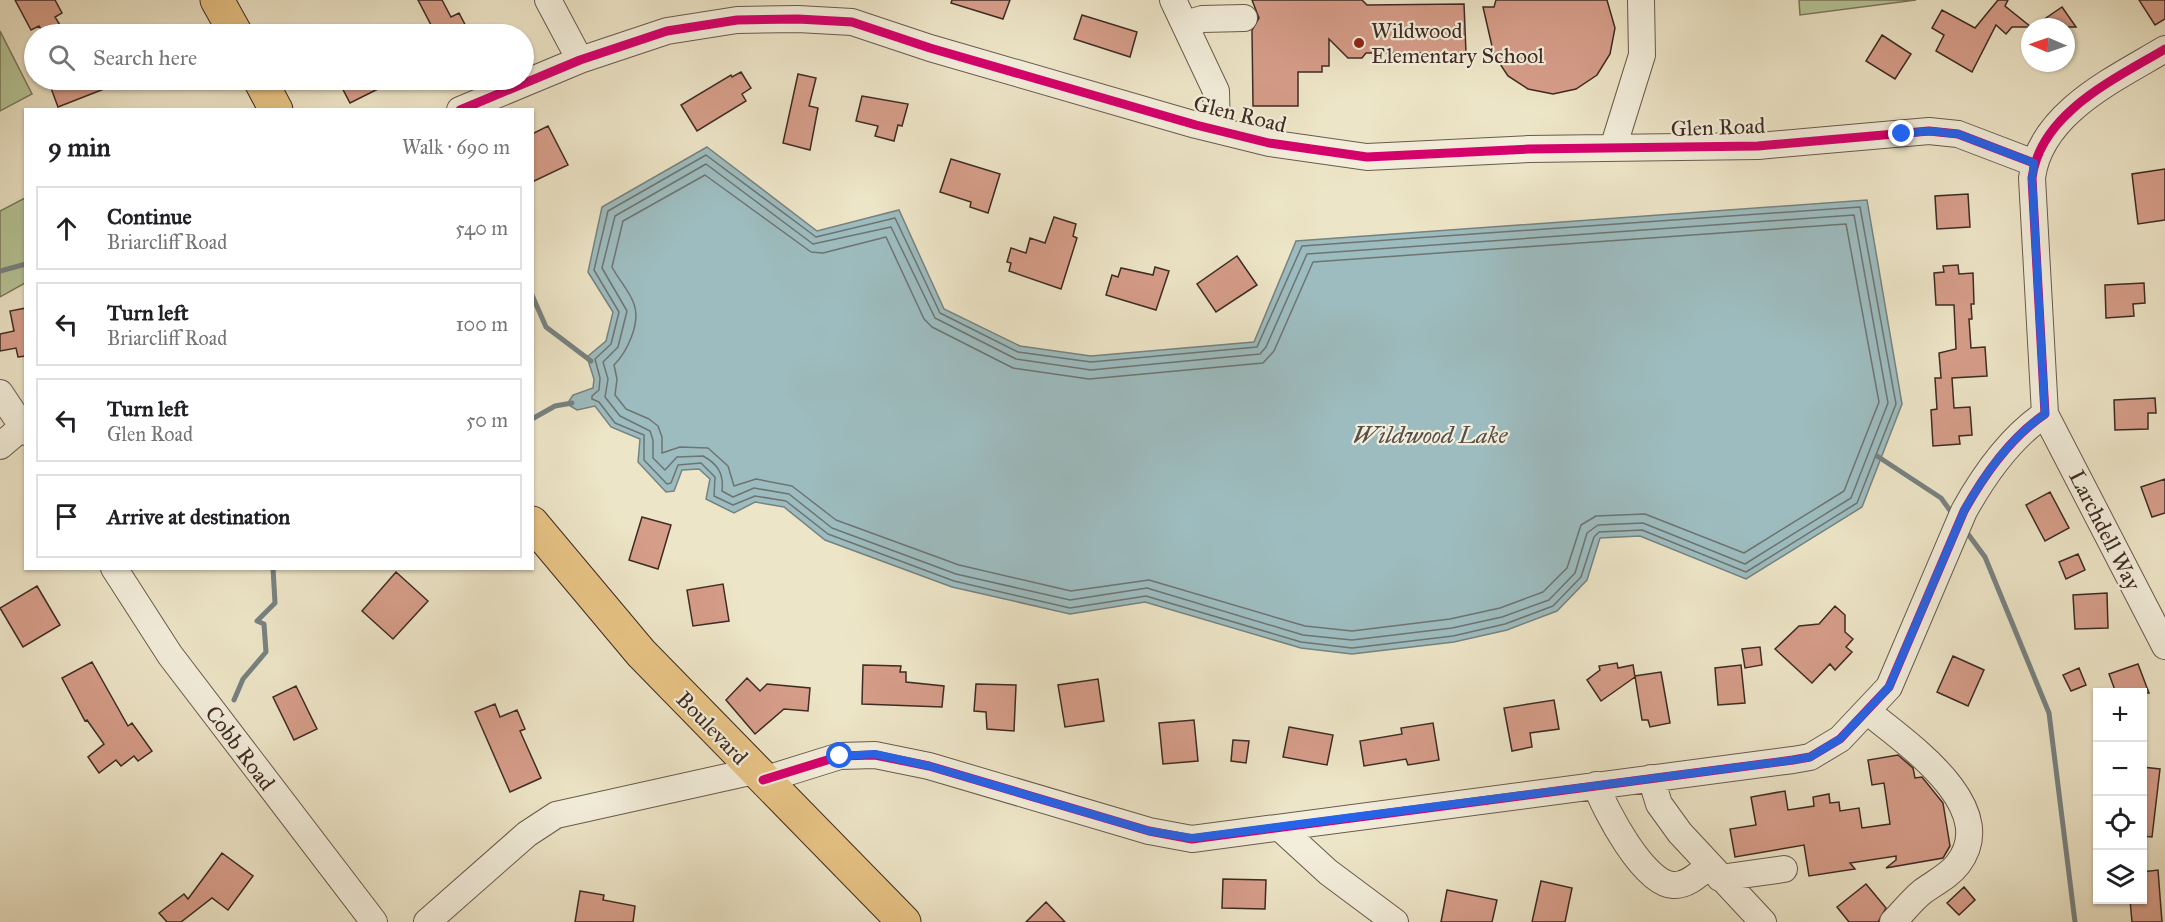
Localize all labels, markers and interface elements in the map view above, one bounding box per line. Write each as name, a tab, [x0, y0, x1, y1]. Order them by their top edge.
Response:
place label: Wildwood Elementary School	[1371, 17, 1544, 69]
north arrow	[2021, 18, 2075, 72]
search box	[24, 24, 534, 90]
marker: Wildwood Elementary School	[1352, 36, 1366, 50]
icon: search	[45, 41, 78, 74]
text: Search here	[93, 44, 197, 71]
street label: Glen Road	[1191, 89, 1289, 139]
street label: Glen Road	[1670, 112, 1766, 142]
route end	[1888, 120, 1914, 146]
text: 9 min	[48, 131, 111, 163]
text: Walk · 690 m	[402, 135, 510, 159]
text: Continue	[107, 203, 192, 230]
icon: ahead	[50, 212, 83, 245]
text: 540 m	[455, 216, 508, 240]
text: Briarcliff Road	[107, 230, 227, 254]
text: Turn left	[107, 299, 189, 326]
icon: left	[50, 308, 83, 341]
text: 100 m	[456, 312, 508, 336]
text: Briarcliff Road	[107, 326, 227, 350]
text: Turn left	[107, 395, 189, 422]
icon: left	[50, 404, 83, 437]
text: 50 m	[466, 408, 508, 432]
water label: Wildwood Lake	[1353, 420, 1508, 450]
text: Glen Road	[107, 422, 193, 446]
street label: Larchdell Way	[2063, 465, 2147, 595]
icon: arrive	[50, 500, 83, 533]
text: Arrive at destination	[107, 503, 290, 530]
street label: Boulevard	[671, 686, 753, 770]
map controls	[2093, 688, 2147, 904]
button: +	[2093, 688, 2147, 742]
street label: Cobb Road	[199, 700, 281, 796]
route start	[826, 742, 852, 768]
button: −	[2093, 742, 2147, 796]
button: locate	[2093, 796, 2147, 850]
button: layers	[2093, 850, 2147, 904]

